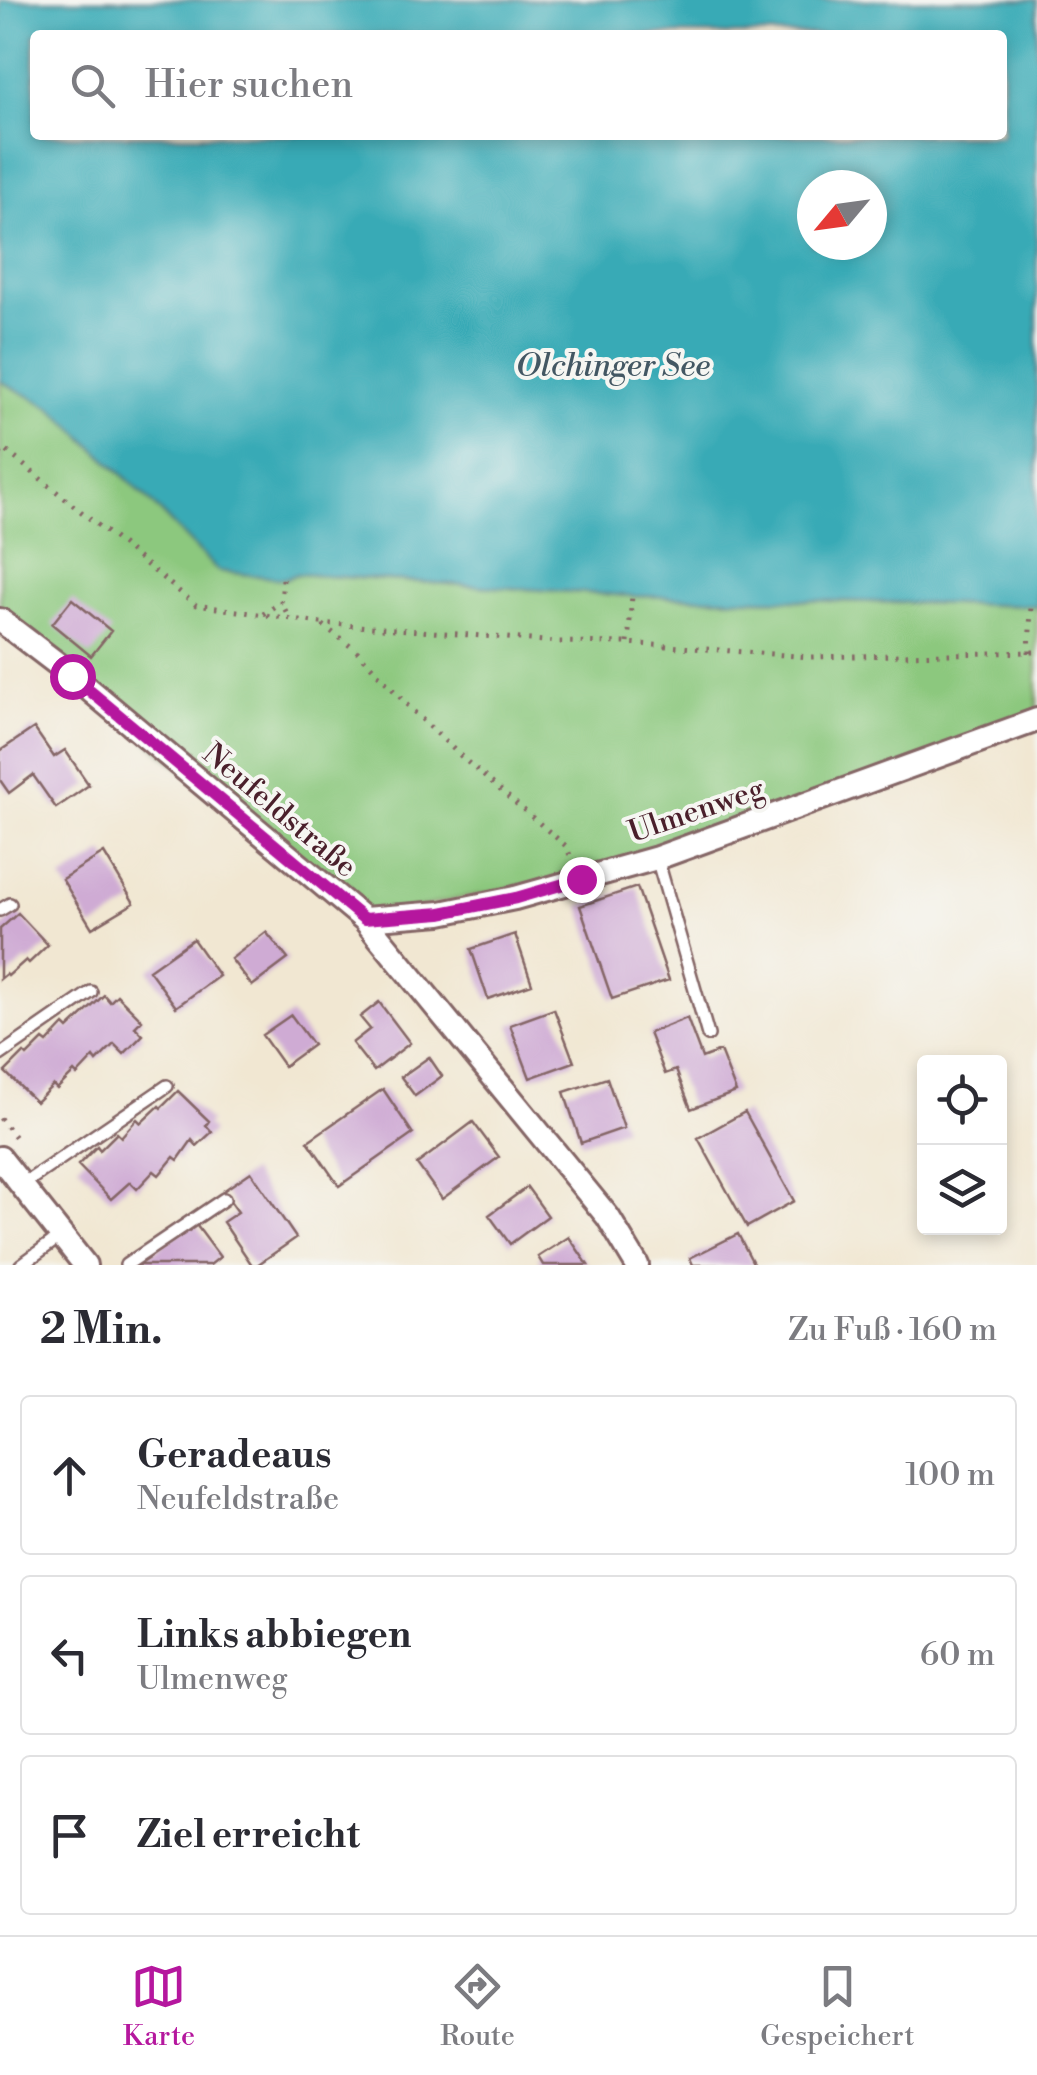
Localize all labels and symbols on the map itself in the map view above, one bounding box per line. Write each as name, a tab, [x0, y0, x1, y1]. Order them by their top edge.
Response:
north arrow	[797, 170, 887, 260]
water label: Olchinger See	[516, 346, 710, 386]
route start	[50, 654, 96, 700]
street label: Neufeldstraße	[195, 735, 364, 886]
street label: Ulmenweg	[623, 770, 770, 852]
route end	[559, 857, 605, 903]

